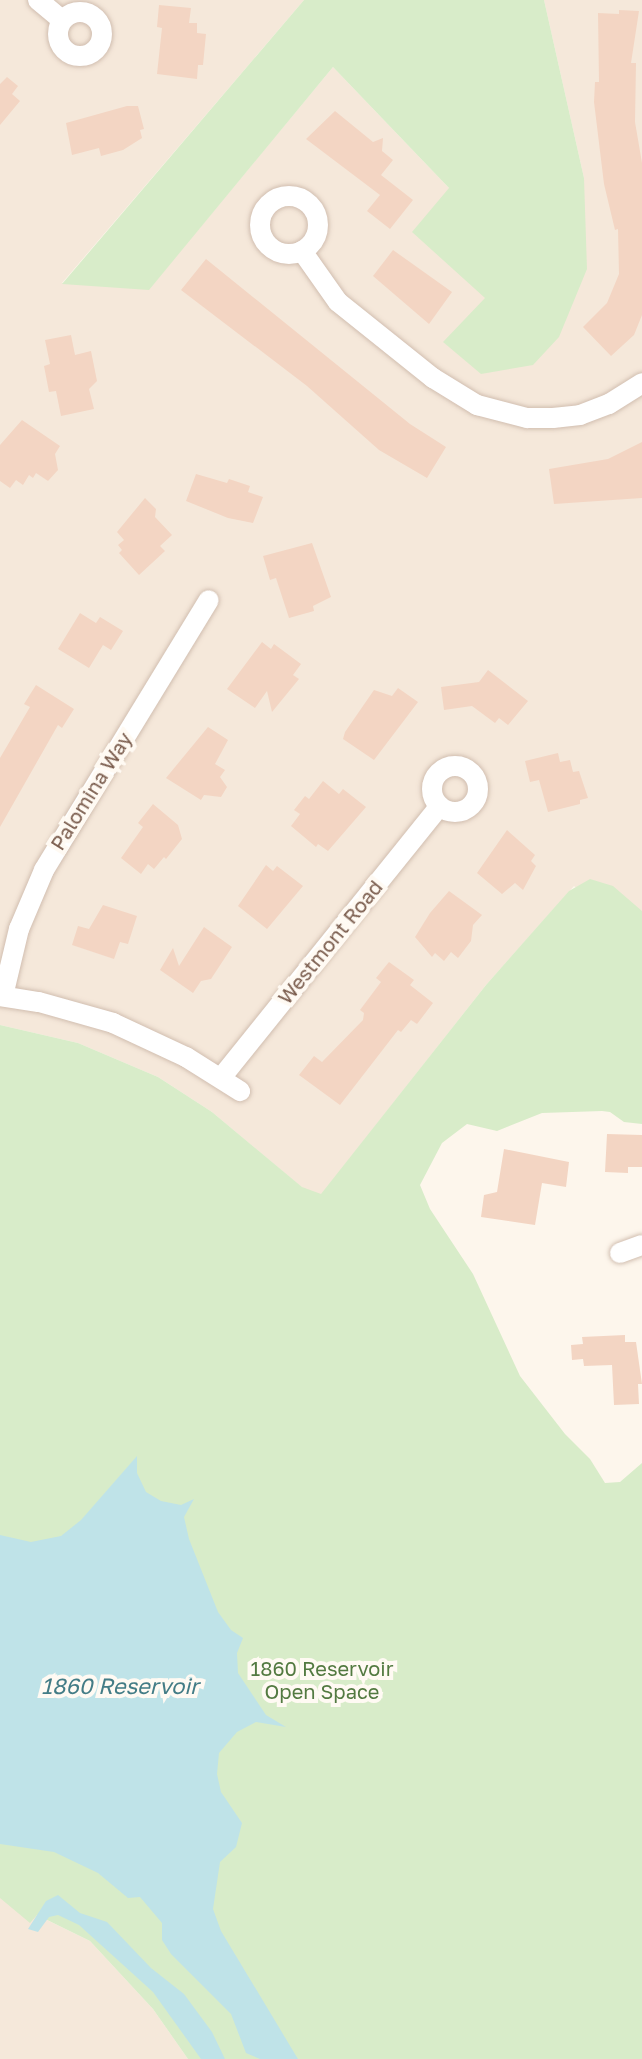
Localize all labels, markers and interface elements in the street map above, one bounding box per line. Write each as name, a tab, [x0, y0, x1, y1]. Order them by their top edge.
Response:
street label: Palomina Way	[45, 728, 137, 854]
street label: Westmont Road	[273, 875, 387, 1009]
park label: 1860 Reservoir Open Space	[251, 1657, 393, 1704]
water label: 1860 Reservoir	[41, 1673, 199, 1699]

